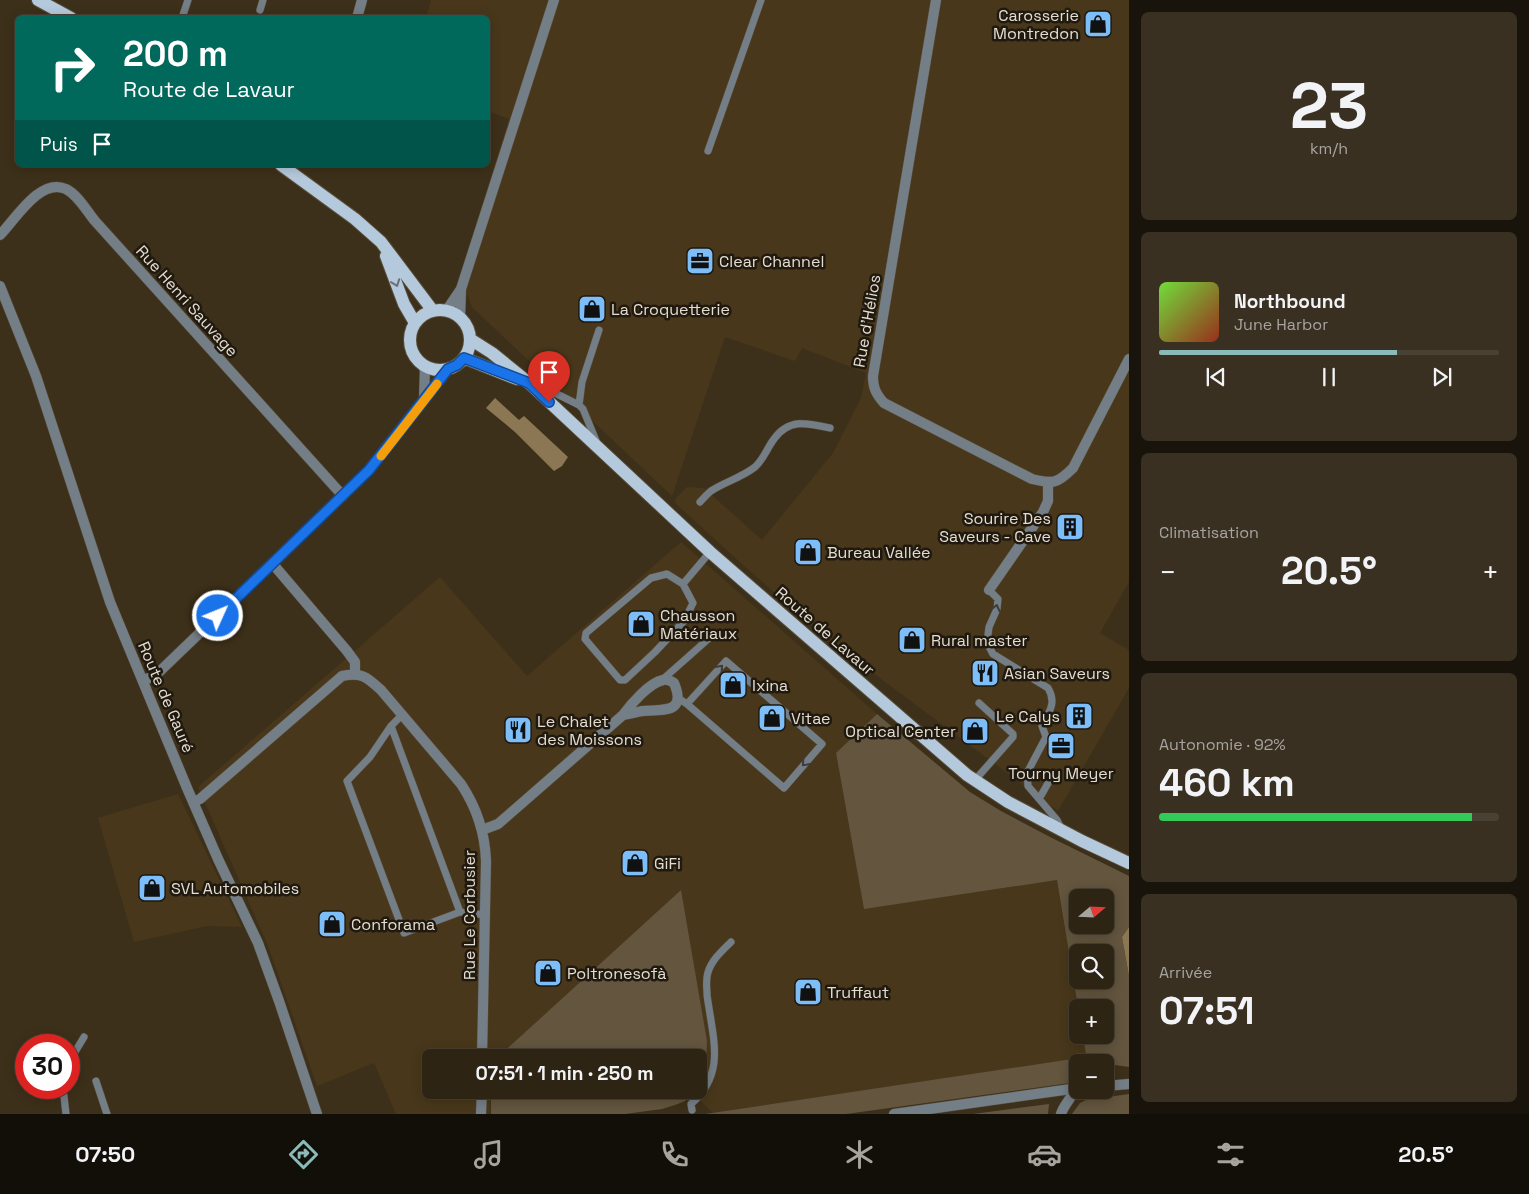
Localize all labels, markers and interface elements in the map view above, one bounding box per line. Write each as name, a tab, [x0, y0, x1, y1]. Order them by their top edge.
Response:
place label: Carosserie Montredon	[993, 5, 1079, 44]
shop icon: Carosserie Montredon	[1083, 9, 1113, 39]
text: 200 m	[123, 32, 228, 76]
icon: right	[40, 35, 105, 100]
text: 23	[1290, 64, 1368, 147]
text: Route de Lavaur	[123, 75, 295, 103]
icon: arrive	[88, 130, 116, 158]
text: Puis	[40, 132, 78, 157]
text: km/h	[1310, 138, 1348, 159]
street label: Rue Henri Sauvage	[131, 241, 243, 361]
office icon: Clear Channel	[685, 246, 715, 276]
place label: Clear Channel	[719, 251, 824, 272]
street label: Rue d'Hélios	[849, 273, 885, 369]
one-way arrow	[390, 279, 400, 287]
text: Northbound	[1234, 289, 1346, 314]
shop icon: La Croquetterie	[577, 294, 607, 324]
place label: La Croquetterie	[611, 299, 730, 320]
text: June Harbor	[1234, 314, 1328, 335]
pin	[528, 351, 570, 402]
icon: arrive	[535, 358, 563, 386]
icon: previous	[1202, 363, 1230, 391]
icon: pause	[1315, 363, 1343, 391]
icon: next	[1428, 363, 1456, 391]
place label: Sourire Des Saveurs - Cave	[939, 508, 1051, 547]
building icon: Sourire Des Saveurs - Cave	[1055, 512, 1085, 542]
text: Climatisation	[1159, 522, 1259, 543]
shop icon: Bureau Vallée	[793, 537, 823, 567]
place label: Bureau Vallée	[827, 542, 931, 563]
text: 20.5°	[1281, 547, 1377, 595]
text: −	[1159, 554, 1176, 590]
text: +	[1482, 554, 1499, 590]
street label: Route de Lavaur	[771, 582, 879, 680]
position arrow	[191, 589, 243, 641]
one-way arrow	[990, 604, 1001, 613]
place label: Chausson Matériaux	[660, 605, 737, 644]
shop icon: Chausson Matériaux	[626, 609, 656, 639]
shop icon: Rural master	[897, 625, 927, 655]
place label: Rural master	[931, 630, 1028, 651]
street label: Route de Gauré	[133, 638, 199, 756]
restaurant icon: Asian Saveurs	[970, 658, 1000, 688]
place label: Asian Saveurs	[1004, 663, 1110, 684]
one-way arrow	[714, 664, 723, 673]
shop icon: Ixina	[718, 670, 748, 700]
place label: Ixina	[752, 675, 788, 696]
building icon: Le Calys	[1064, 701, 1094, 731]
shop icon: Vitae	[757, 703, 787, 733]
place label: Le Calys	[996, 706, 1060, 727]
place label: Vitae	[791, 708, 831, 729]
place label: Le Chalet des Moissons	[537, 711, 642, 750]
restaurant icon: Le Chalet des Moissons	[503, 715, 533, 745]
shop icon: Optical Center	[960, 716, 990, 746]
place label: Optical Center	[845, 721, 956, 742]
office icon: Tourny Meyer	[1046, 731, 1076, 761]
text: Autonomie · 92%	[1159, 734, 1286, 755]
one-way arrow	[802, 758, 811, 767]
text: 460 km	[1159, 759, 1295, 807]
place label: Tourny Meyer	[1008, 763, 1114, 784]
shop icon: GiFi	[620, 848, 650, 878]
street label: Rue Le Corbusier	[459, 850, 480, 980]
place label: GiFi	[654, 853, 681, 874]
shop icon: SVL Automobiles	[137, 873, 167, 903]
place label: SVL Automobiles	[171, 878, 299, 899]
north arrow	[1069, 889, 1114, 934]
map controls	[1069, 889, 1114, 1099]
shop icon: Conforama	[317, 909, 347, 939]
place label: Conforama	[351, 914, 435, 935]
button: search	[1069, 944, 1114, 989]
shop icon: Poltronesofà	[533, 958, 563, 988]
text: Arrivée	[1159, 962, 1212, 983]
place label: Poltronesofà	[567, 963, 667, 984]
shop icon: Truffaut	[793, 977, 823, 1007]
place label: Truffaut	[827, 982, 889, 1003]
text: 07:51	[1159, 987, 1255, 1035]
button: +	[1069, 999, 1114, 1044]
speed limit sign: 30	[15, 1034, 80, 1099]
button: −	[1069, 1054, 1114, 1099]
text: 07:51 · 1 min · 250 m	[476, 1061, 653, 1086]
icon: directions	[286, 1137, 321, 1172]
icon: music	[471, 1137, 506, 1172]
icon: phone	[657, 1137, 692, 1172]
icon: climate	[842, 1137, 877, 1172]
icon: car	[1027, 1137, 1062, 1172]
icon: filters	[1213, 1137, 1248, 1172]
text: 07:50	[75, 1140, 135, 1168]
text: 20.5°	[1398, 1140, 1454, 1168]

